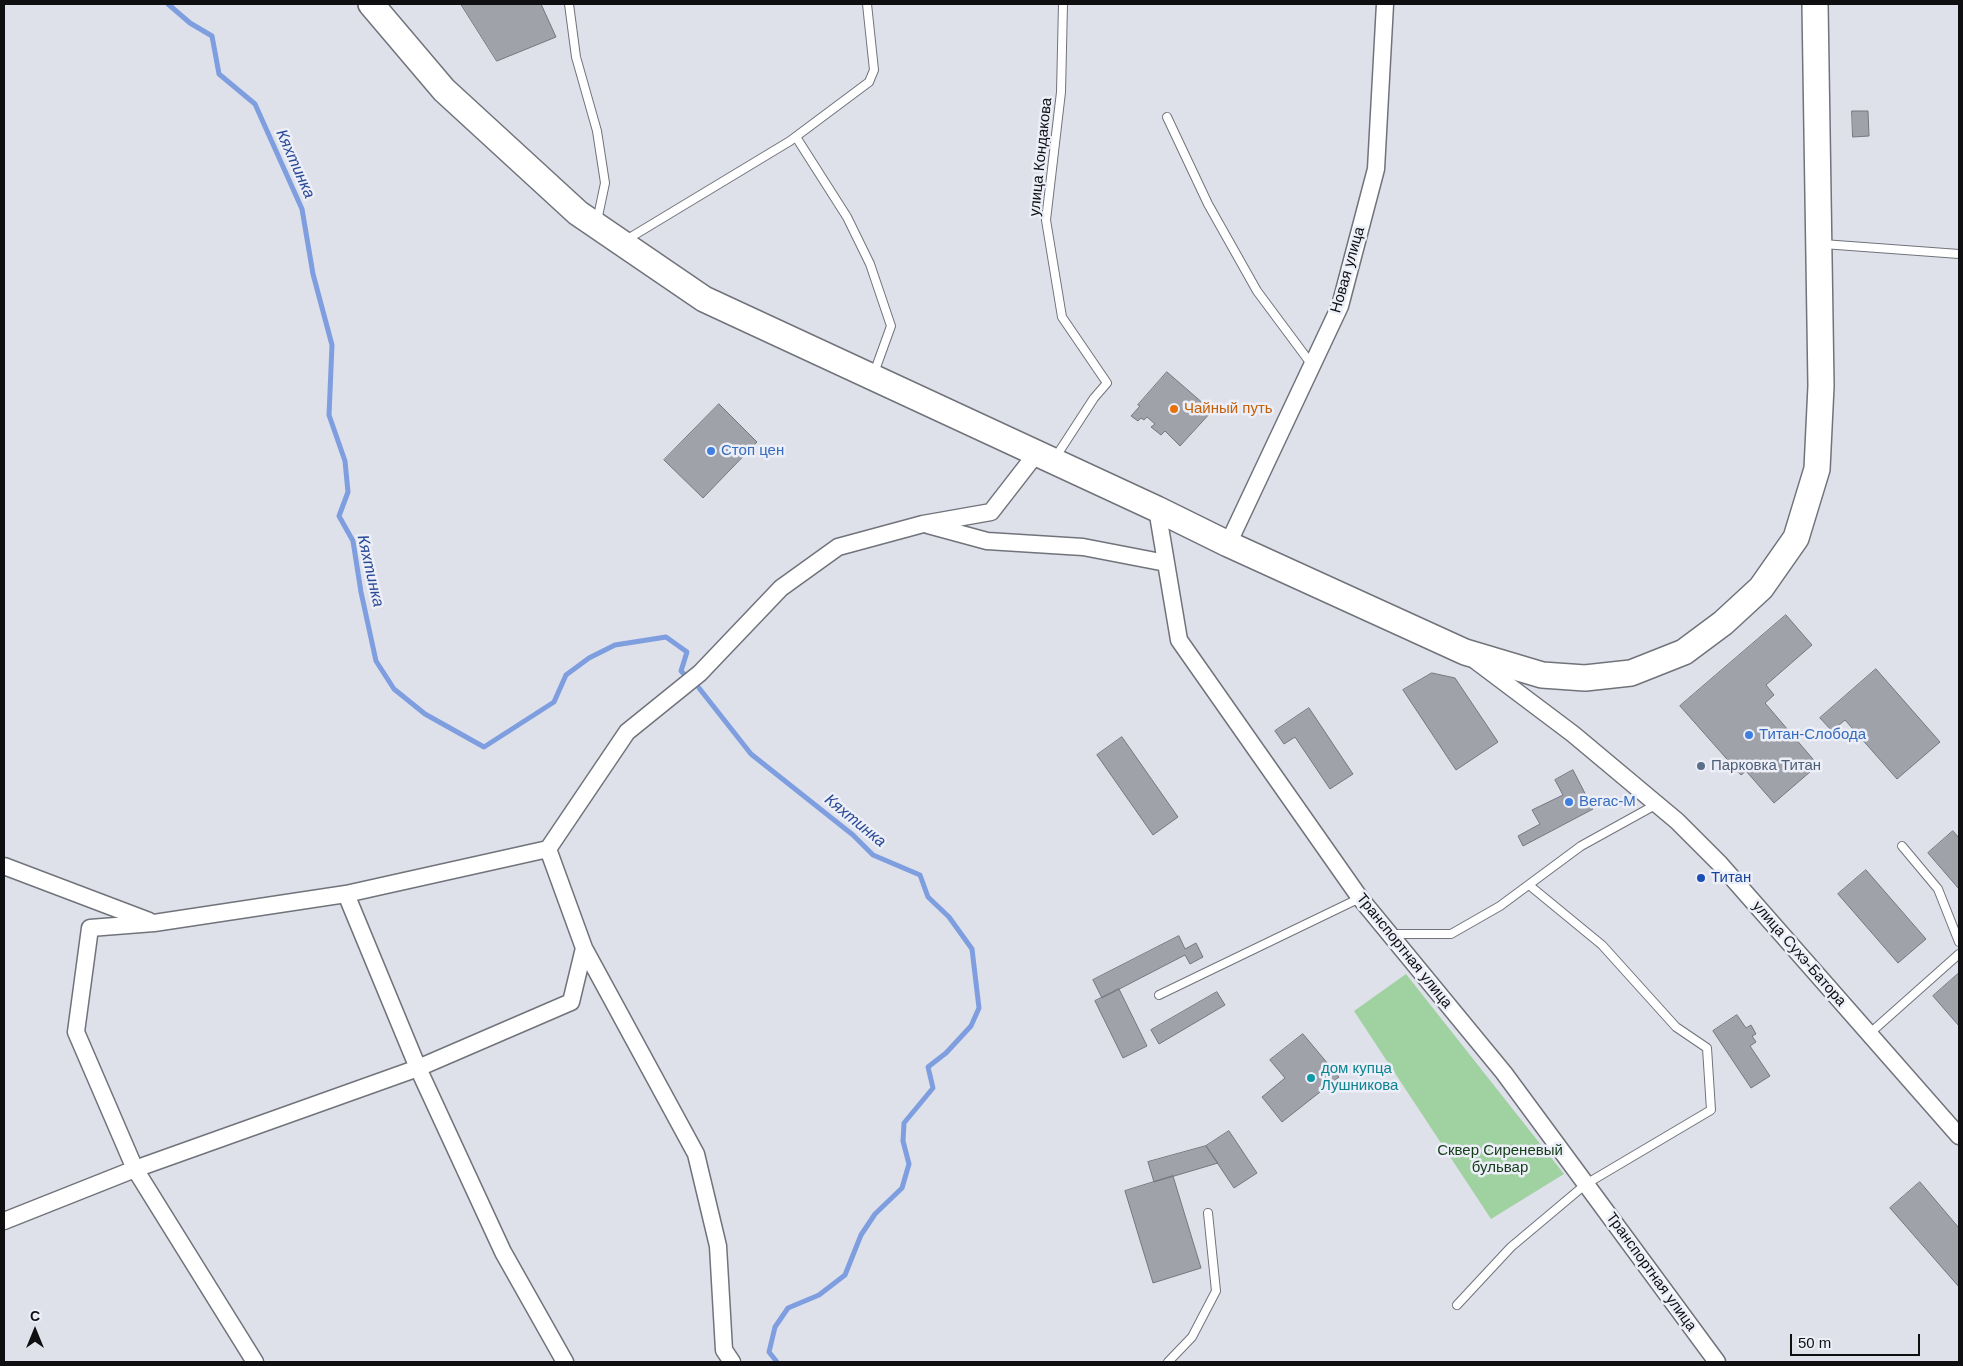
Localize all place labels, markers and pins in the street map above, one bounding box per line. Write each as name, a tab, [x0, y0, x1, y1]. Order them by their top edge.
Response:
place label: Чайный путь	[1184, 400, 1273, 418]
marker: Чайный путь	[1168, 403, 1180, 415]
place label: Стоп цен	[721, 442, 784, 460]
marker: Стоп цен	[705, 445, 717, 457]
place label: Титан-Слобода	[1759, 726, 1866, 744]
marker: Титан-Слобода	[1743, 729, 1755, 741]
place label: Парковка Титан	[1711, 757, 1821, 775]
marker: Парковка Титан	[1695, 760, 1707, 772]
place label: Вегас-М	[1579, 793, 1636, 811]
marker: Вегас-М	[1563, 796, 1575, 808]
place label: Титан	[1711, 869, 1751, 887]
marker: Титан	[1695, 872, 1707, 884]
place label: дом купца Лушникова	[1321, 1060, 1398, 1095]
marker: дом купца Лушникова	[1305, 1072, 1317, 1084]

